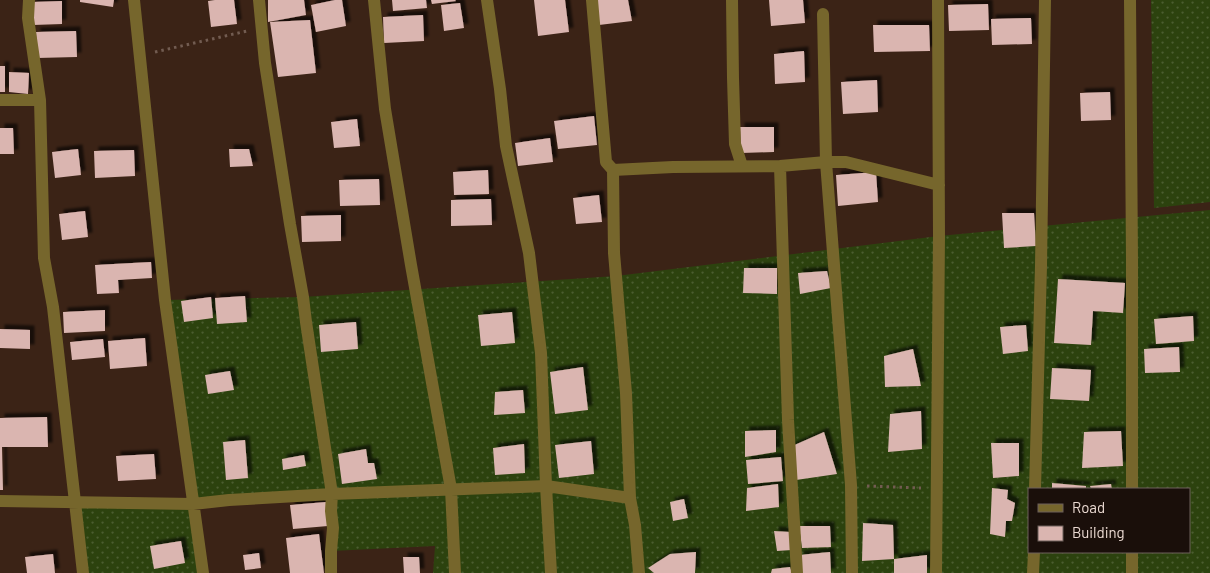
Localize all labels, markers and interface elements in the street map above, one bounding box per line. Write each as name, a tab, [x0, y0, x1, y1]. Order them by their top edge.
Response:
legend	[1028, 488, 1190, 553]
text: Road	[1072, 498, 1105, 516]
text: Building	[1072, 523, 1125, 541]

